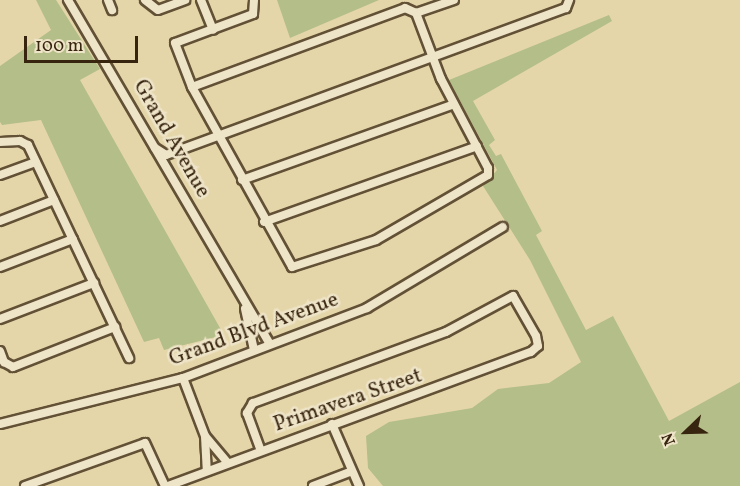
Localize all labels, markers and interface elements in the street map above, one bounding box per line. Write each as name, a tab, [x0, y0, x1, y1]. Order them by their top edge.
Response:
scale bar	[27, 24, 141, 62]
text: 100 m	[35, 34, 84, 59]
street label: Grand Avenue	[127, 76, 215, 202]
street label: Grand Blvd Avenue	[166, 288, 342, 372]
street label: Primavera Street	[271, 364, 425, 438]
north arrow	[656, 402, 716, 462]
text: N	[657, 429, 682, 449]

